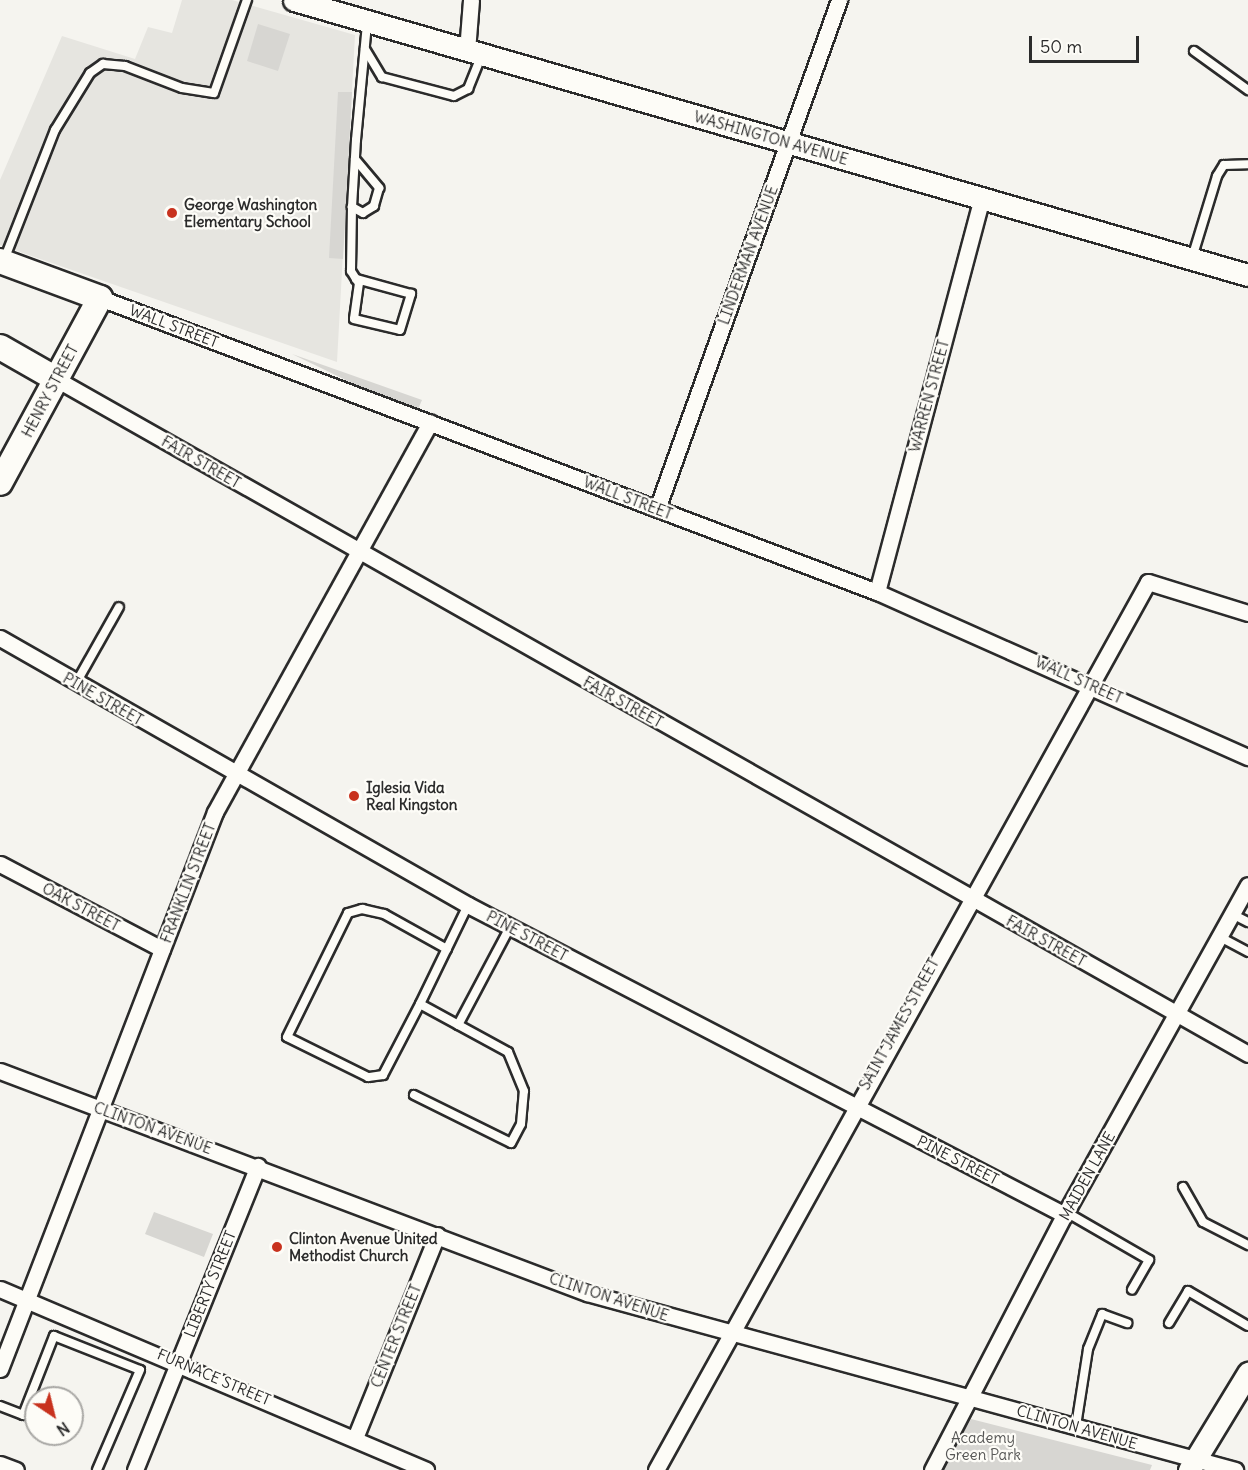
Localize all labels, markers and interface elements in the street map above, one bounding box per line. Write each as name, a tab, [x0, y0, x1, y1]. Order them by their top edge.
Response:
scale bar	[1032, 24, 1142, 62]
text: 50 m	[1040, 35, 1082, 58]
street label: WASHINGTON AVENUE	[692, 107, 850, 169]
street label: LINDERMAN AVENUE	[714, 183, 782, 327]
place label: George Washington Elementary School	[184, 195, 317, 230]
marker: George Washington Elementary School	[165, 206, 179, 220]
street label: WALL STREET	[127, 301, 221, 351]
street label: WARREN STREET	[905, 338, 953, 454]
street label: HENRY STREET	[18, 342, 82, 440]
street label: FAIR STREET	[158, 432, 244, 492]
street label: WALL STREET	[581, 473, 675, 523]
street label: WALL STREET	[1032, 653, 1126, 707]
street label: PINE STREET	[60, 669, 146, 729]
street label: FAIR STREET	[580, 673, 666, 731]
place label: Iglesia Vida Real Kingston	[366, 778, 457, 813]
marker: Iglesia Vida Real Kingston	[347, 789, 361, 803]
street label: FRANKLIN STREET	[157, 820, 219, 946]
street label: OAK STREET	[39, 879, 123, 935]
street label: PINE STREET	[483, 907, 571, 965]
street label: FAIR STREET	[1003, 912, 1089, 970]
street label: SAINT JAMES STREET	[855, 955, 943, 1093]
street label: CLINTON AVENUE	[91, 1098, 215, 1158]
street label: MAIDEN LANE	[1055, 1128, 1119, 1224]
street label: PINE STREET	[914, 1132, 1002, 1188]
street label: LIBERTY STREET	[180, 1228, 240, 1340]
place label: Clinton Avenue United Methodist Church	[289, 1229, 438, 1264]
marker: Clinton Avenue United Methodist Church	[270, 1240, 284, 1254]
street label: CLINTON AVENUE	[547, 1269, 671, 1325]
street label: CENTER STREET	[367, 1282, 425, 1390]
street label: FURNACE STREET	[155, 1345, 273, 1409]
north arrow	[24, 1386, 84, 1446]
street label: CLINTON AVENUE	[1015, 1401, 1139, 1453]
text: N	[53, 1418, 73, 1440]
park label: Academy Green Park	[945, 1428, 1021, 1463]

